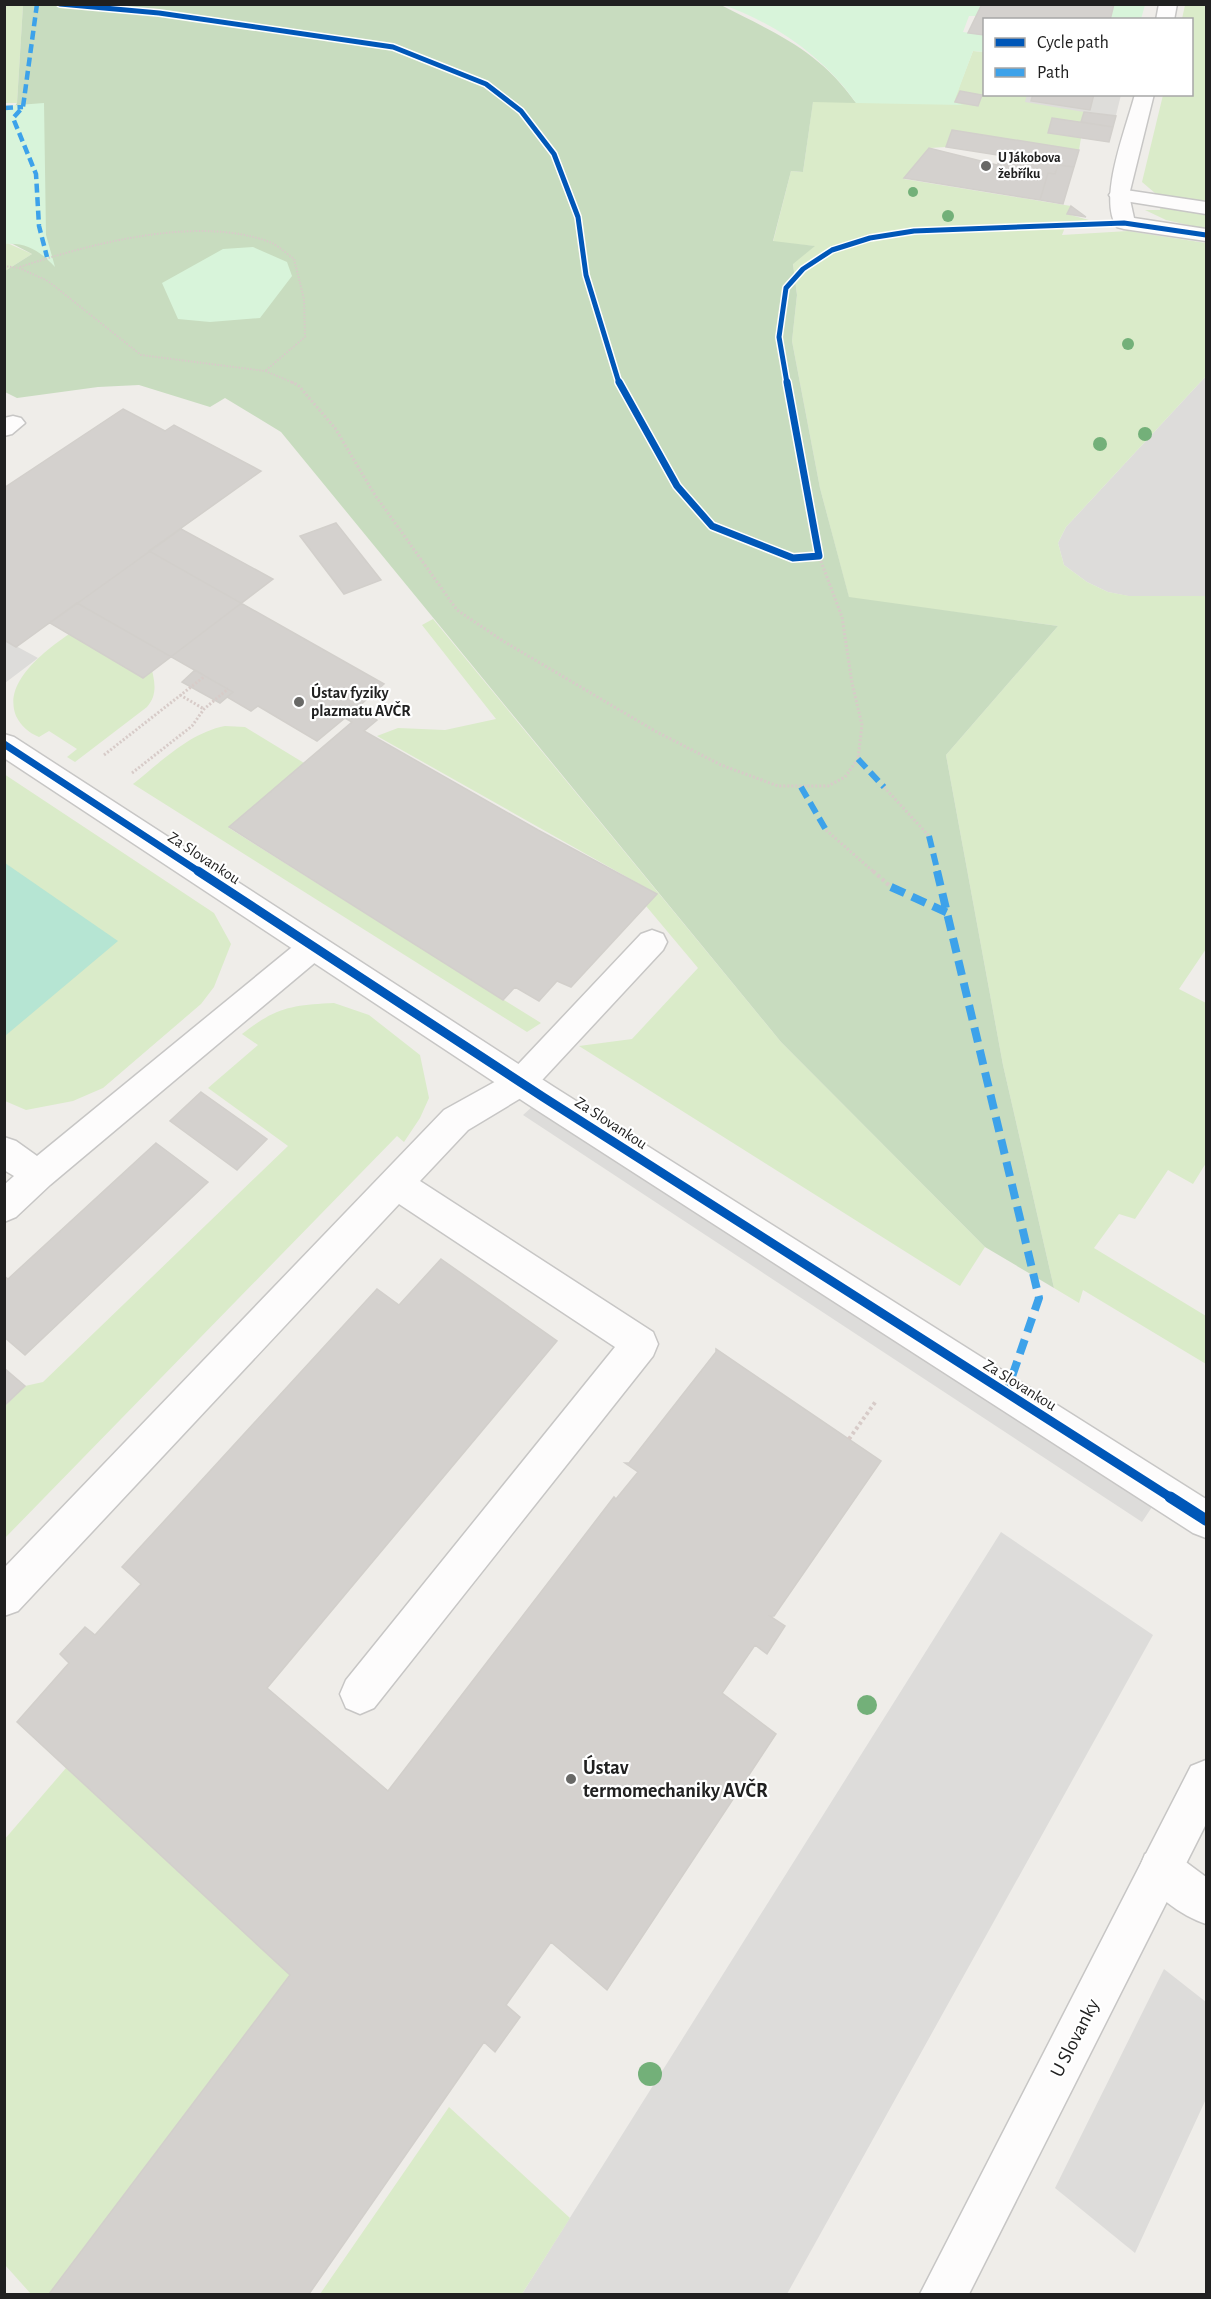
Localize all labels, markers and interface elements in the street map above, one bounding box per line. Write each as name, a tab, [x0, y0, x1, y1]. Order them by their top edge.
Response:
legend	[983, 18, 1193, 96]
text: Cycle path	[1037, 34, 1109, 52]
text: Path	[1037, 64, 1069, 82]
place label: U Jákobova žebříku	[998, 151, 1061, 181]
marker: U Jákobova žebříku	[979, 159, 993, 173]
place label: Ústav fyziky plazmatu AVČR	[311, 682, 411, 719]
marker: Ústav fyziky plazmatu AVČR	[292, 695, 306, 709]
street label: Za Slovankou	[165, 829, 243, 887]
street label: Za Slovankou	[572, 1094, 650, 1152]
street label: Za Slovankou	[981, 1356, 1059, 1414]
place label: Ústav termomechaniky AVČR	[583, 1754, 768, 1801]
marker: Ústav termomechaniky AVČR	[564, 1772, 578, 1786]
street label: U Slovanky	[1047, 1995, 1103, 2080]

